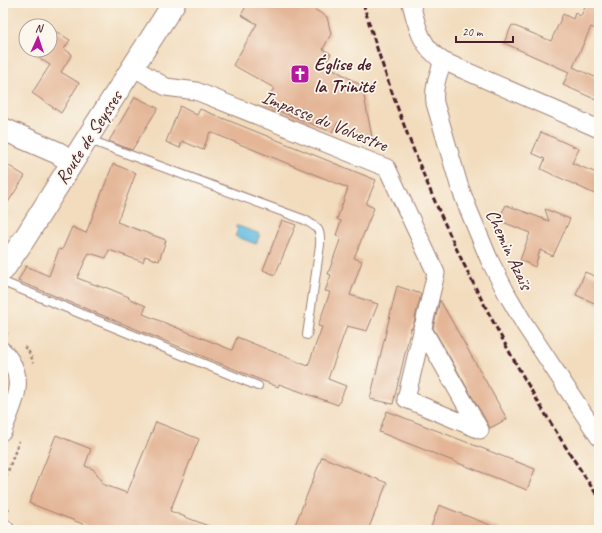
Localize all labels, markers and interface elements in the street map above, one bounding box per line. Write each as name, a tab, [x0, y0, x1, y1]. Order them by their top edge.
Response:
north arrow	[18, 18, 58, 58]
scale bar	[456, 18, 513, 44]
text: N	[35, 21, 44, 35]
text: 20 m	[462, 24, 484, 40]
place label: Église de la Trinité	[314, 52, 377, 98]
church icon: Église de la Trinité	[289, 63, 311, 85]
street label: Route de Seysses	[50, 85, 129, 189]
street label: Impasse du Volvestre	[258, 85, 393, 158]
street label: Chemin Azaïs	[480, 205, 539, 296]

